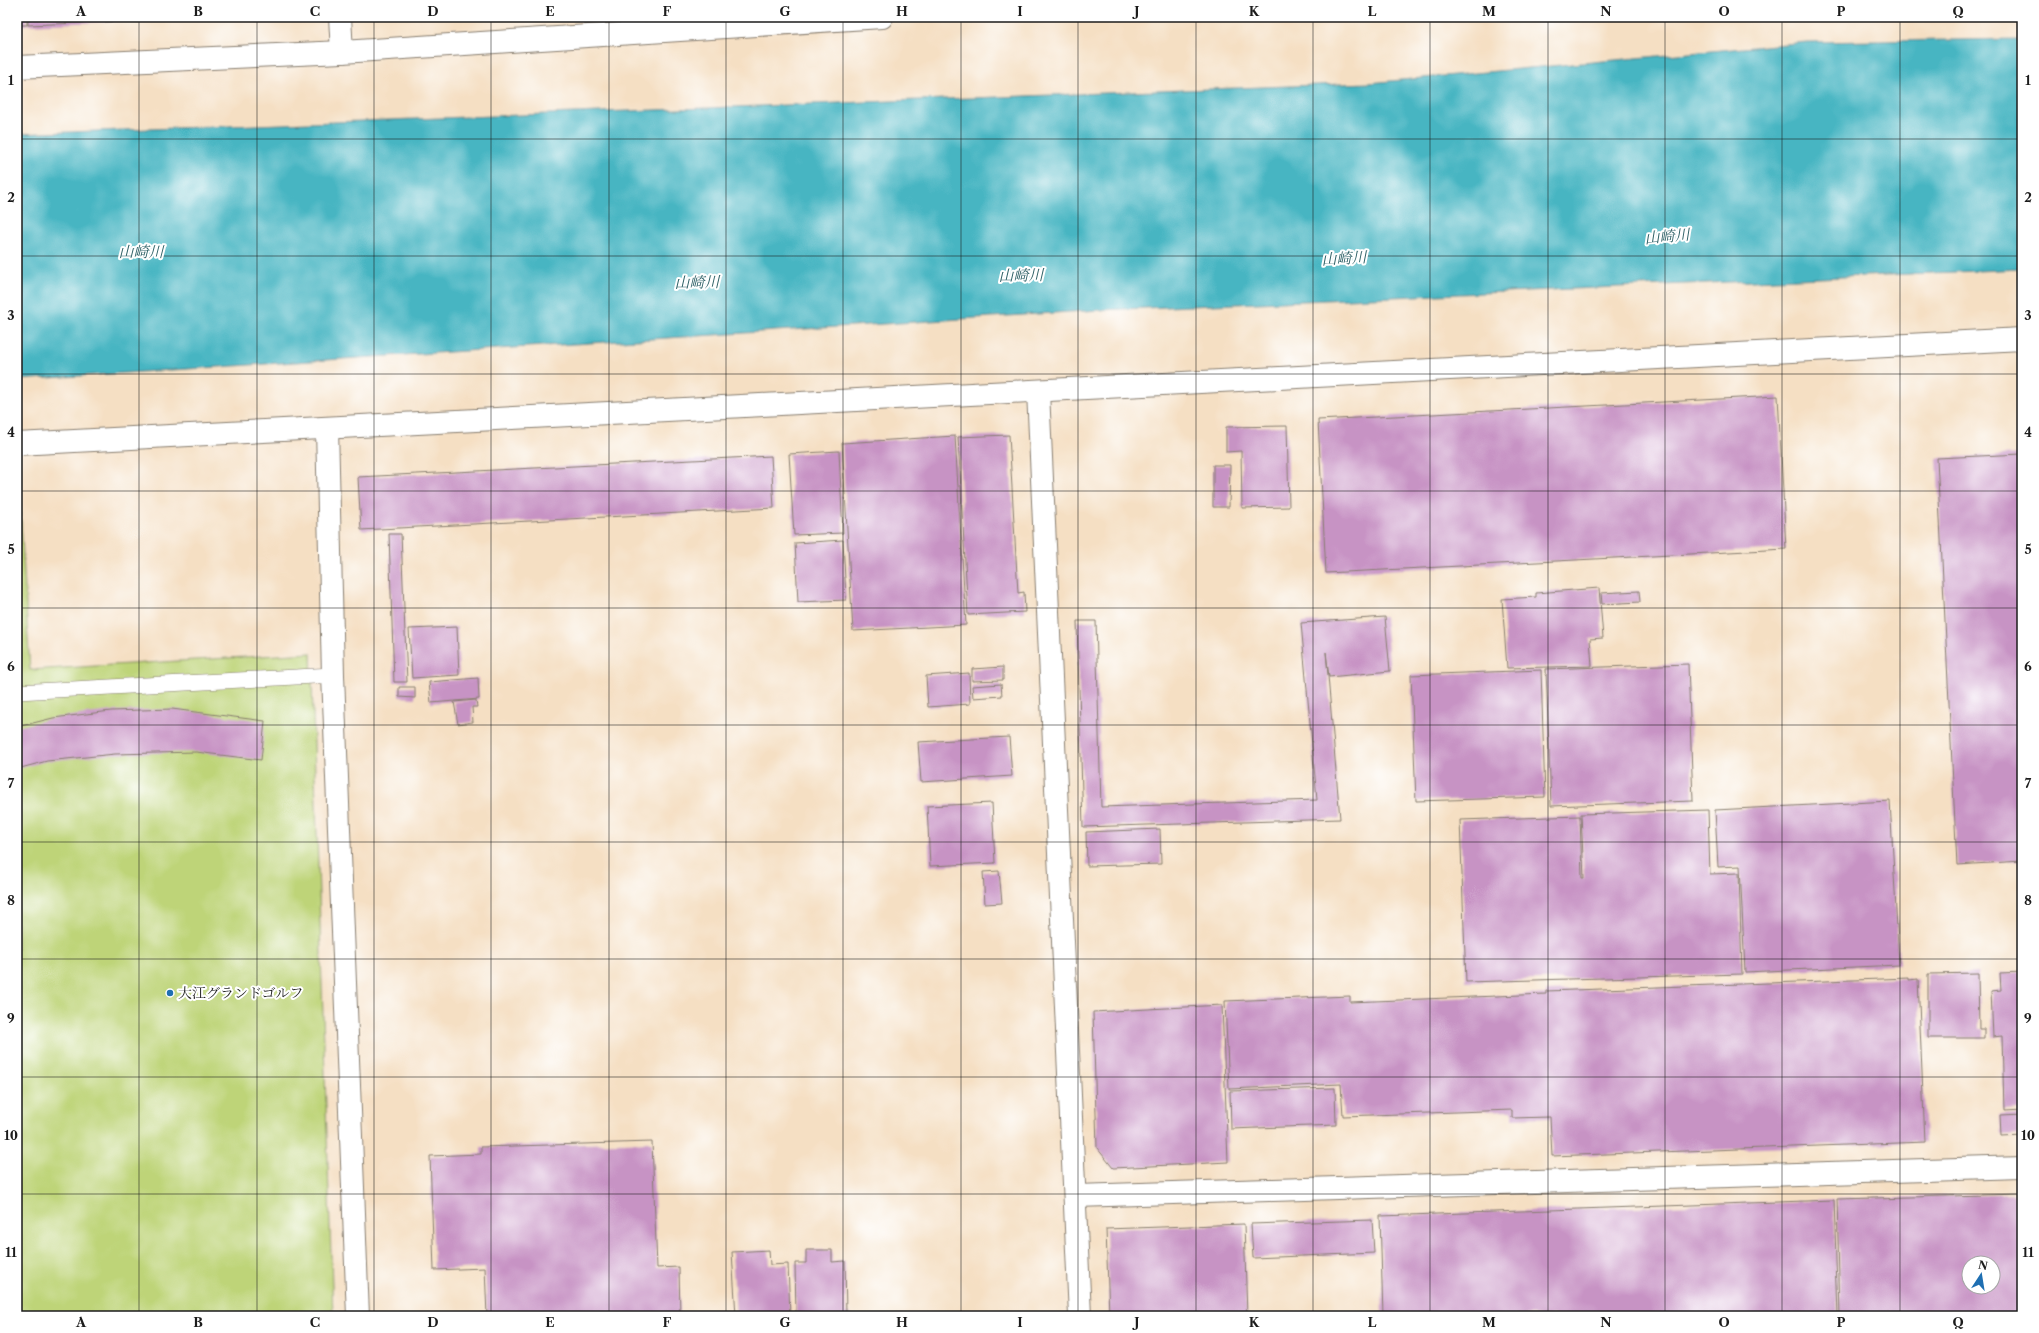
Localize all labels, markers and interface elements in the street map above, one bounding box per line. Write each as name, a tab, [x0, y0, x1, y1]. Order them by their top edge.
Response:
text: A	[75, 3, 87, 19]
text: B	[193, 3, 203, 19]
text: C	[310, 3, 320, 19]
text: D	[427, 3, 439, 19]
text: E	[545, 3, 555, 19]
text: F	[663, 3, 672, 19]
text: G	[779, 3, 791, 19]
text: H	[896, 3, 908, 19]
text: I	[1017, 3, 1023, 19]
text: J	[1132, 3, 1140, 19]
text: K	[1249, 3, 1260, 19]
text: L	[1368, 3, 1377, 19]
text: M	[1482, 3, 1496, 19]
text: N	[1600, 3, 1612, 19]
text: O	[1718, 3, 1730, 19]
text: P	[1837, 3, 1846, 19]
text: Q	[1952, 3, 1964, 19]
text: 1	[8, 72, 14, 88]
text: 1	[2025, 72, 2031, 88]
text: 2	[7, 189, 15, 205]
text: 2	[2024, 189, 2032, 205]
water label: 山崎川	[1644, 224, 1692, 247]
water label: 山崎川	[118, 242, 165, 261]
water label: 山崎川	[1321, 247, 1369, 269]
water label: 山崎川	[998, 265, 1046, 285]
water label: 山崎川	[674, 272, 722, 292]
text: 3	[7, 307, 15, 323]
text: 3	[2024, 307, 2032, 323]
text: 4	[7, 424, 15, 440]
text: 4	[2024, 424, 2032, 440]
text: 5	[7, 541, 15, 557]
text: 5	[2024, 541, 2032, 557]
text: 6	[7, 658, 15, 674]
text: 6	[2024, 658, 2032, 674]
text: 7	[8, 775, 15, 791]
text: 7	[2025, 775, 2032, 791]
text: 8	[7, 892, 15, 908]
text: 8	[2024, 892, 2032, 908]
place label: 大江グランドゴルフ	[178, 984, 303, 1002]
marker: 大江グランドゴルフ	[165, 988, 175, 998]
text: 9	[7, 1010, 15, 1026]
text: 9	[2024, 1010, 2032, 1026]
text: 10	[4, 1127, 18, 1143]
text: 10	[2021, 1127, 2035, 1143]
text: 11	[5, 1244, 17, 1260]
text: 11	[2022, 1244, 2034, 1260]
north arrow	[1961, 1255, 2001, 1295]
text: N	[1977, 1257, 1990, 1273]
text: A	[75, 1314, 87, 1330]
text: B	[193, 1314, 203, 1330]
text: C	[310, 1314, 320, 1330]
text: D	[427, 1314, 439, 1330]
text: E	[545, 1314, 555, 1330]
text: F	[663, 1314, 672, 1330]
text: G	[779, 1314, 791, 1330]
text: H	[896, 1314, 908, 1330]
text: I	[1017, 1314, 1023, 1330]
text: J	[1132, 1314, 1140, 1330]
text: K	[1249, 1314, 1260, 1330]
text: L	[1368, 1314, 1377, 1330]
text: M	[1482, 1314, 1496, 1330]
text: N	[1600, 1314, 1612, 1330]
text: O	[1718, 1314, 1730, 1330]
text: P	[1837, 1314, 1846, 1330]
text: Q	[1952, 1314, 1964, 1330]

